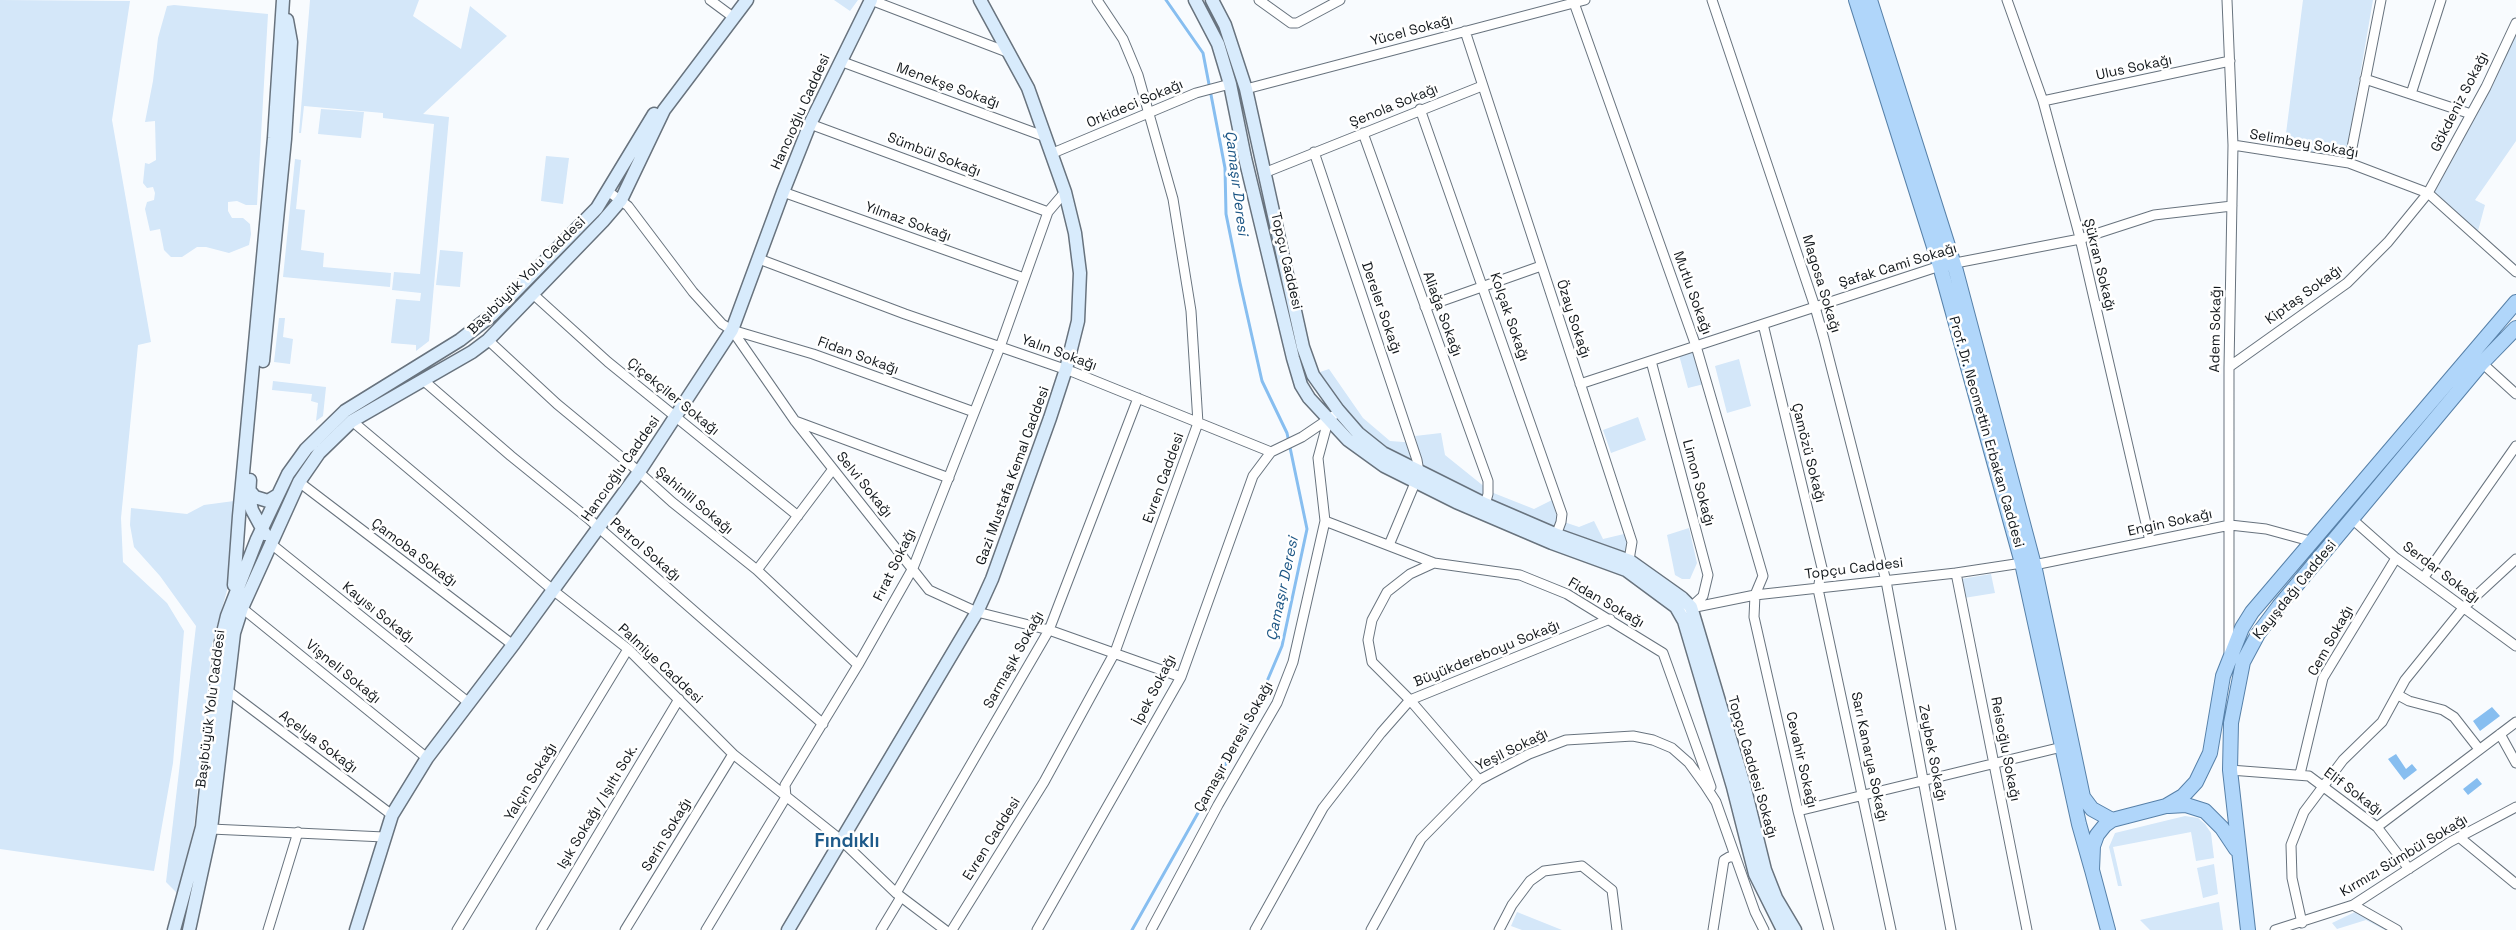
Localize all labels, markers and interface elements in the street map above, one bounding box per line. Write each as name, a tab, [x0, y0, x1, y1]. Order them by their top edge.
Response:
street label: Yücel Sokağı	[1369, 12, 1455, 50]
street label: Gökdeniz Sokağı	[2428, 49, 2492, 155]
street label: Hancıoğlu Caddesi	[768, 52, 834, 172]
street label: Ulus Sokağı	[2095, 52, 2173, 84]
street label: Menekşe Sokağı	[894, 60, 1002, 112]
street label: Orkideci Sokağı	[1084, 76, 1186, 132]
street label: Şenola Sokağı	[1347, 81, 1441, 131]
street label: Selimbey Sokağı	[2248, 126, 2360, 162]
street label: Sümbül Sokağı	[885, 129, 983, 181]
water label: Çamaşır Deresi	[1221, 130, 1251, 236]
street label: Yılmaz Sokağı	[863, 199, 953, 245]
street label: Topçu Caddesi	[1267, 211, 1305, 311]
street label: Başıbüyük Yolu Caddesi	[465, 214, 589, 338]
street label: Şükran Sokağı	[2079, 217, 2119, 313]
street label: Magosa Sokağı	[1798, 233, 1844, 335]
street label: Şafak Cami Sokağı	[1837, 240, 1959, 292]
street label: Mutlu Sokağı	[1669, 249, 1715, 337]
street label: Dereler Sokağı	[1357, 260, 1405, 356]
street label: Kiptaş Sokağı	[2262, 261, 2346, 329]
street label: Aliağa Sokağı	[1419, 269, 1465, 359]
street label: Kolçak Sokağı	[1486, 270, 1532, 364]
street label: Özay Sokağı	[1552, 278, 1594, 360]
street label: Adem Sokağı	[2207, 286, 2225, 372]
street label: Prof. Dr. Necmettin Erbakan Caddesi	[1945, 314, 2027, 550]
street label: Yalın Sokağı	[1019, 332, 1099, 374]
street label: Fidan Sokağı	[815, 334, 901, 378]
street label: Çiçekçiler Sokağı	[624, 355, 722, 439]
street label: Gazi Mustafa Kemal Caddesi	[973, 384, 1053, 568]
street label: Çamözü Sokağı	[1788, 402, 1828, 504]
street label: Hancıoğlu Caddesi	[578, 413, 664, 525]
street label: Evren Caddesi	[1140, 431, 1188, 525]
street label: Limon Sokağı	[1678, 438, 1718, 528]
street label: Selvi Sokağı	[832, 449, 896, 521]
street label: Şahinlil Sokağı	[652, 464, 736, 538]
street label: Engin Sokağı	[2126, 506, 2214, 540]
street label: Çamoba Sokağı	[368, 515, 460, 591]
street label: Petrol Sokağı	[606, 515, 684, 585]
street label: Fırat Sokağı	[870, 526, 920, 604]
water label: Çamaşır Deresi	[1263, 536, 1303, 642]
street label: Kayışdağı Caddesi	[2250, 537, 2340, 643]
street label: Serdar Sokağı	[2399, 538, 2483, 608]
street label: Topçu Caddesi	[1804, 555, 1904, 583]
street label: Fidan Sokağı	[1565, 574, 1647, 632]
street label: Kayısı Sokağı	[339, 579, 417, 647]
street label: Cem Sokağı	[2305, 603, 2357, 679]
street label: Sarmaşık Sokağı	[980, 608, 1048, 712]
street label: Büyükdereboyu Sokağı	[1412, 617, 1562, 691]
street label: Palmiye Caddesi	[614, 620, 706, 708]
street label: Başıbüyük Yolu Caddesi	[193, 629, 229, 789]
street label: Vişneli Sokağı	[302, 637, 384, 707]
street label: İpek Sokağı	[1130, 652, 1180, 728]
street label: Çamaşır Deresi Sokağı	[1191, 679, 1277, 815]
street label: Sarı Kanarya Sokağı	[1847, 690, 1891, 824]
street label: Topçu Caddesi Sokağı	[1724, 694, 1780, 840]
street label: Reisoğlu Sokağı	[1987, 695, 2023, 803]
street label: Zeybek Sokağı	[1914, 703, 1950, 803]
street label: Açelya Sokağı	[275, 707, 361, 777]
street label: Cevahir Sokağı	[1782, 710, 1820, 810]
street label: Yeşil Sokağı	[1473, 725, 1551, 775]
street label: Yalçın Sokağı	[501, 740, 561, 824]
street label: Işık Sokağı / Işıltı Sok.	[554, 742, 642, 872]
street label: Elif Sokağı	[2320, 764, 2386, 820]
street label: Evren Caddesi	[960, 794, 1024, 884]
street label: Serin Sokağı	[639, 795, 695, 875]
street label: Kırmızı Sümbül Sokağı	[2337, 811, 2471, 901]
district label: Fındıklı	[815, 831, 879, 853]

